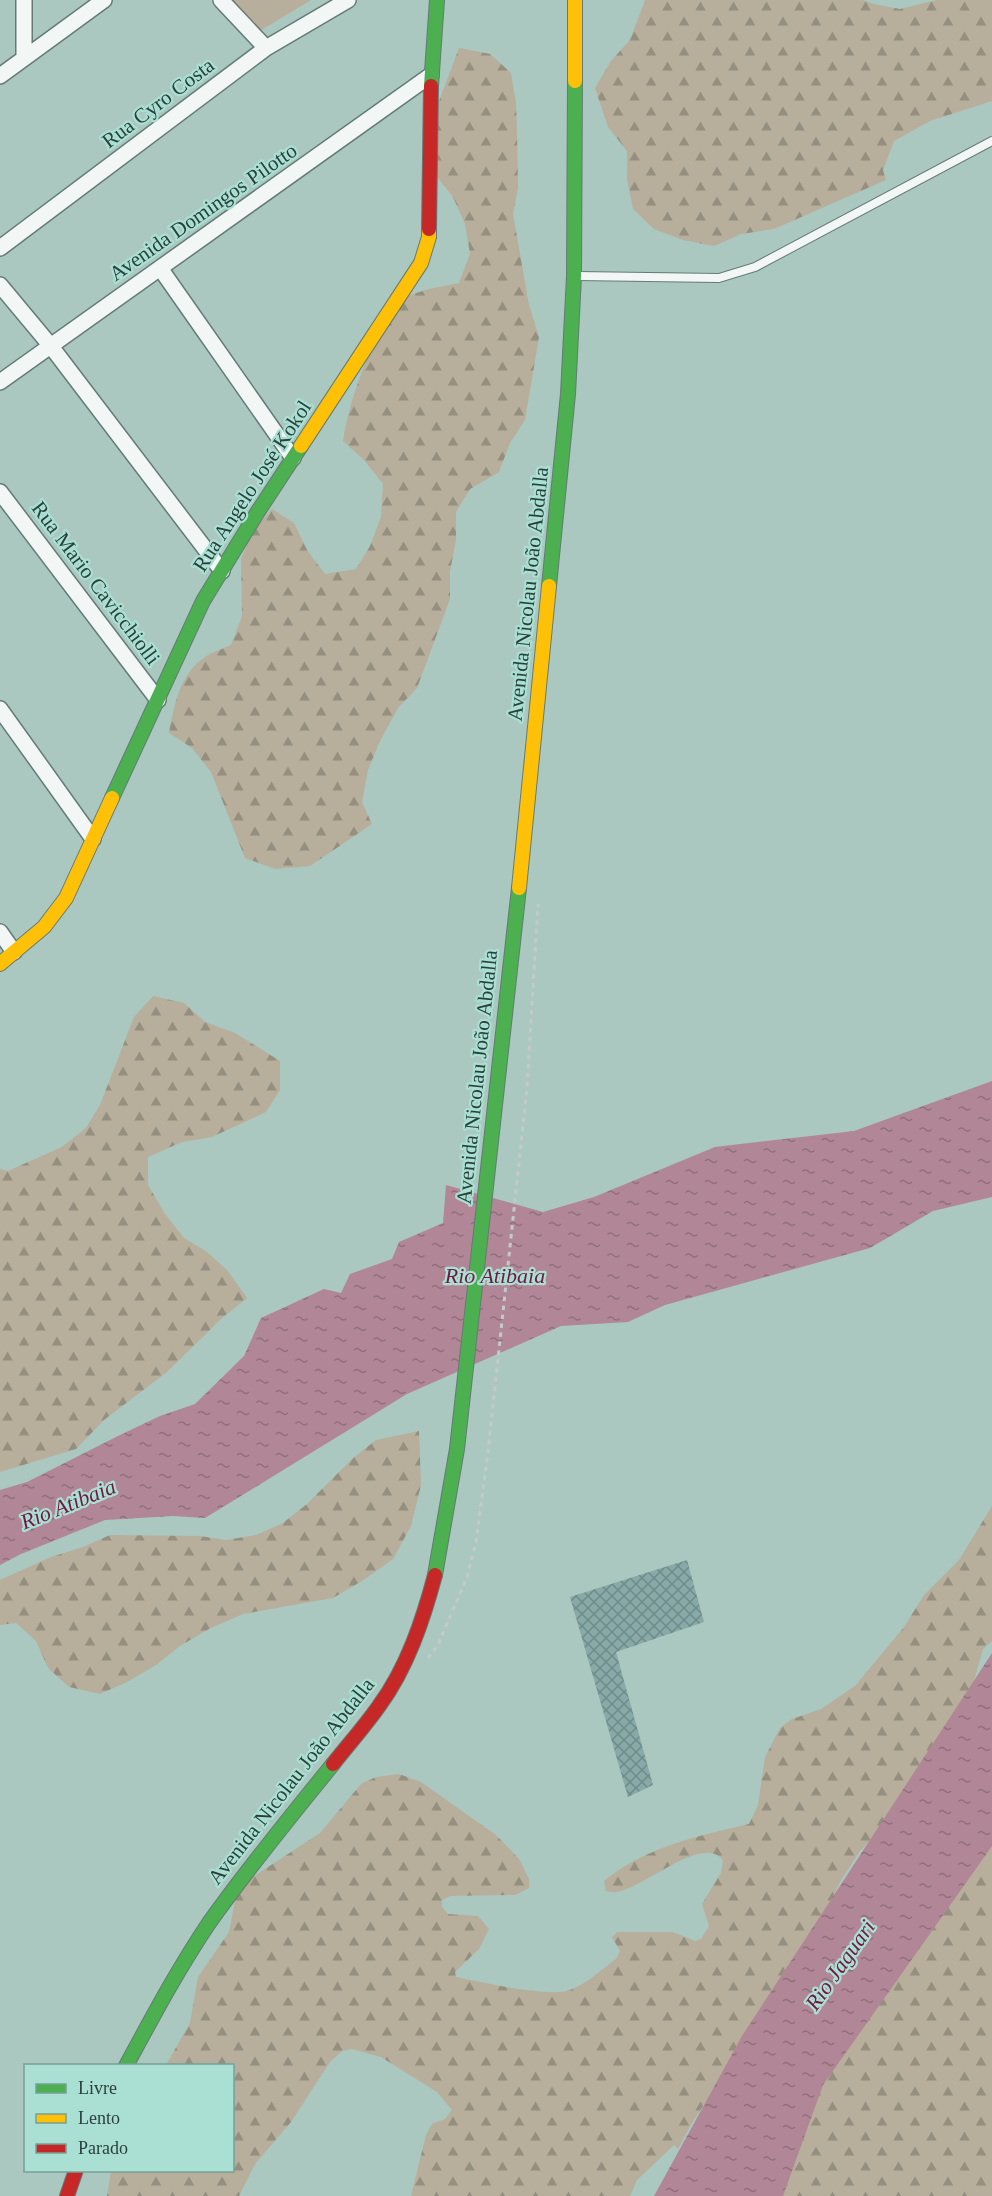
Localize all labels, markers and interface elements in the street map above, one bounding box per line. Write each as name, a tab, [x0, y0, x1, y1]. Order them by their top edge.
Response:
street label: Rua Cyro Costa	[97, 53, 219, 153]
street label: Avenida Domingos Pilotto	[105, 138, 301, 286]
street label: Rua Angelo José Kokol	[188, 396, 316, 576]
street label: Avenida Nicolau João Abdalla	[503, 465, 553, 722]
street label: Rua Mario Cavicchiolli	[27, 497, 165, 670]
street label: Avenida Nicolau João Abdalla	[452, 948, 502, 1205]
water label: Rio Atibaia	[444, 1263, 545, 1288]
water label: Rio Atibaia	[16, 1474, 119, 1535]
street label: Avenida Nicolau João Abdalla	[203, 1672, 380, 1889]
water label: Rio Jaguari	[799, 1915, 880, 2016]
legend	[24, 2064, 234, 2172]
text: Livre	[78, 2078, 117, 2098]
text: Lento	[78, 2108, 120, 2128]
text: Parado	[78, 2138, 128, 2158]

